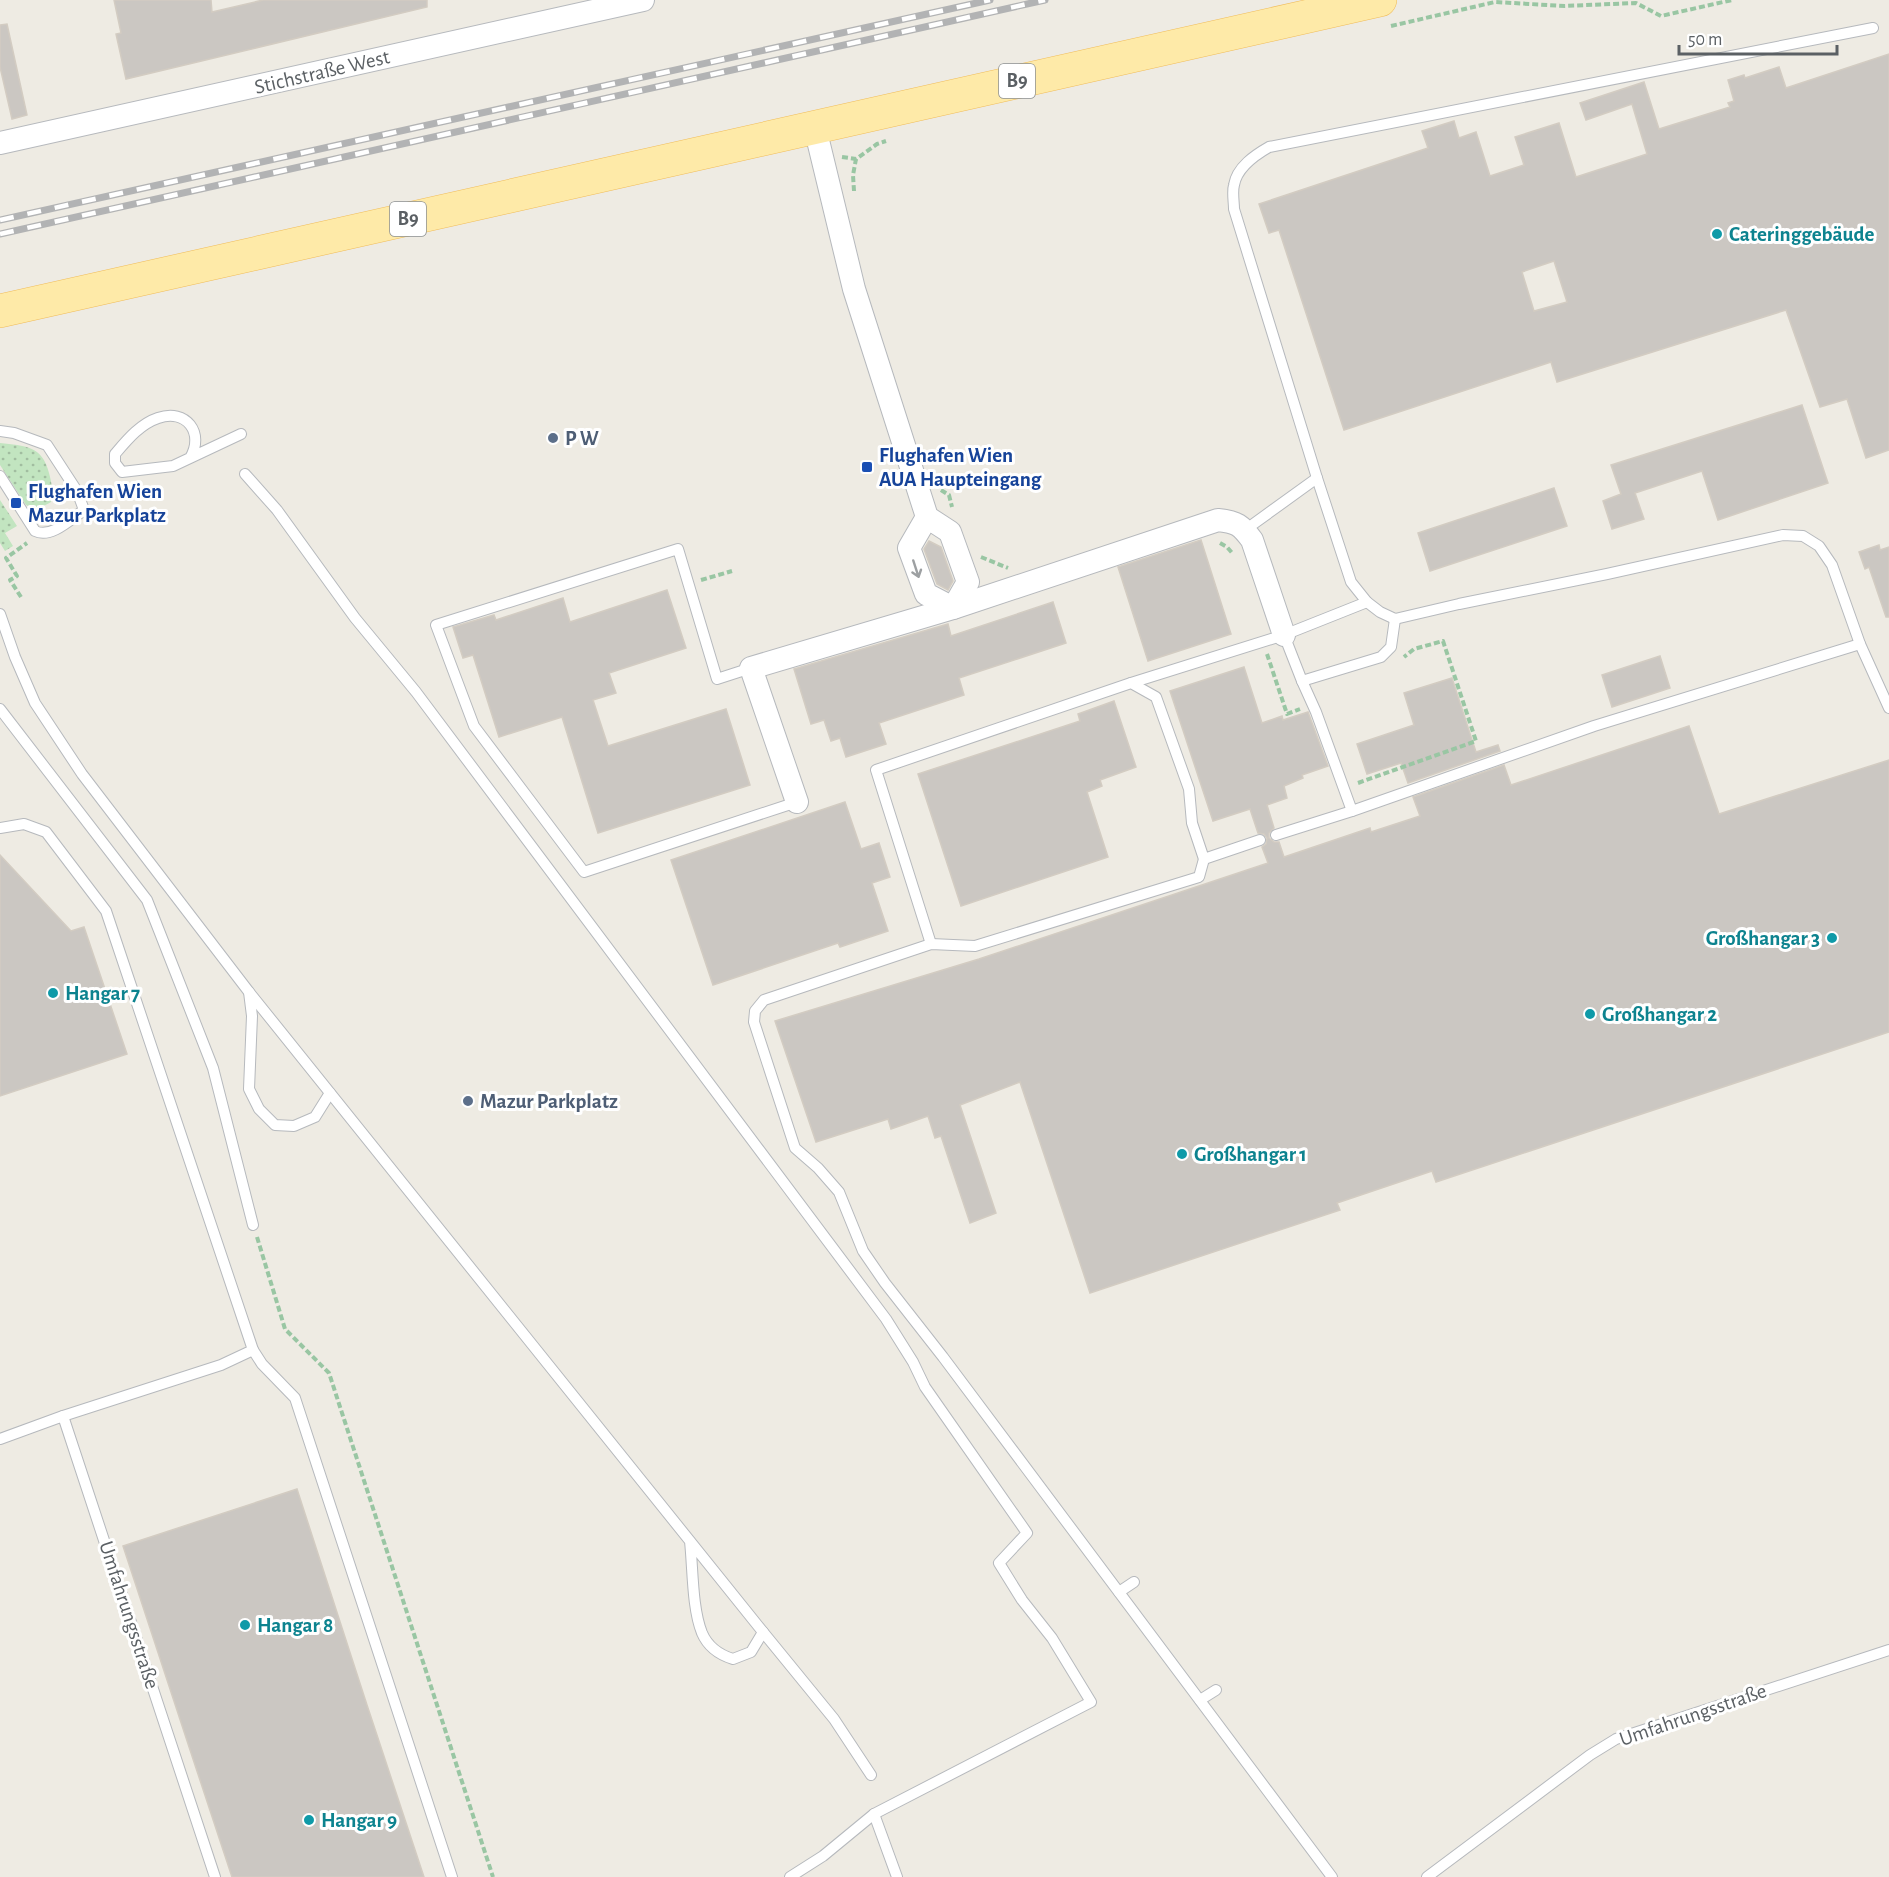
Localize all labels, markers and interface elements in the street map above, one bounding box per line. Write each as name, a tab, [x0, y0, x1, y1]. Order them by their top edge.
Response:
scale bar	[1679, 18, 1836, 56]
text: 50 m	[1688, 31, 1722, 49]
street label: Stichstraße West	[252, 46, 392, 98]
road number: B9	[999, 64, 1035, 98]
road number: B9	[390, 202, 426, 236]
place label: Cateringgebäude	[1729, 224, 1875, 245]
marker: Cateringgebäude	[1710, 227, 1724, 241]
place label: P W	[565, 428, 599, 449]
marker: P W	[546, 431, 560, 445]
place label: Flughafen Wien AUA Haupteingang	[879, 445, 1042, 490]
marker: Flughafen Wien AUA Haupteingang	[860, 460, 874, 474]
place label: Flughafen Wien Mazur Parkplatz	[28, 481, 166, 526]
marker: Flughafen Wien Mazur Parkplatz	[9, 496, 23, 510]
one-way arrow	[911, 559, 922, 578]
place label: Großhangar 3	[1706, 928, 1820, 949]
marker: Großhangar 3	[1825, 931, 1839, 945]
place label: Hangar 7	[65, 983, 140, 1004]
marker: Hangar 7	[46, 986, 60, 1000]
place label: Großhangar 2	[1602, 1004, 1717, 1025]
marker: Großhangar 2	[1583, 1007, 1597, 1021]
place label: Mazur Parkplatz	[480, 1091, 618, 1112]
marker: Mazur Parkplatz	[461, 1094, 475, 1108]
place label: Großhangar 1	[1194, 1144, 1307, 1165]
marker: Großhangar 1	[1175, 1147, 1189, 1161]
street label: Umfahrungsstraße	[95, 1538, 163, 1692]
place label: Hangar 8	[257, 1615, 333, 1636]
marker: Hangar 8	[238, 1618, 252, 1632]
street label: Umfahrungsstraße	[1617, 1680, 1769, 1750]
place label: Hangar 9	[321, 1810, 397, 1831]
marker: Hangar 9	[302, 1813, 316, 1827]

